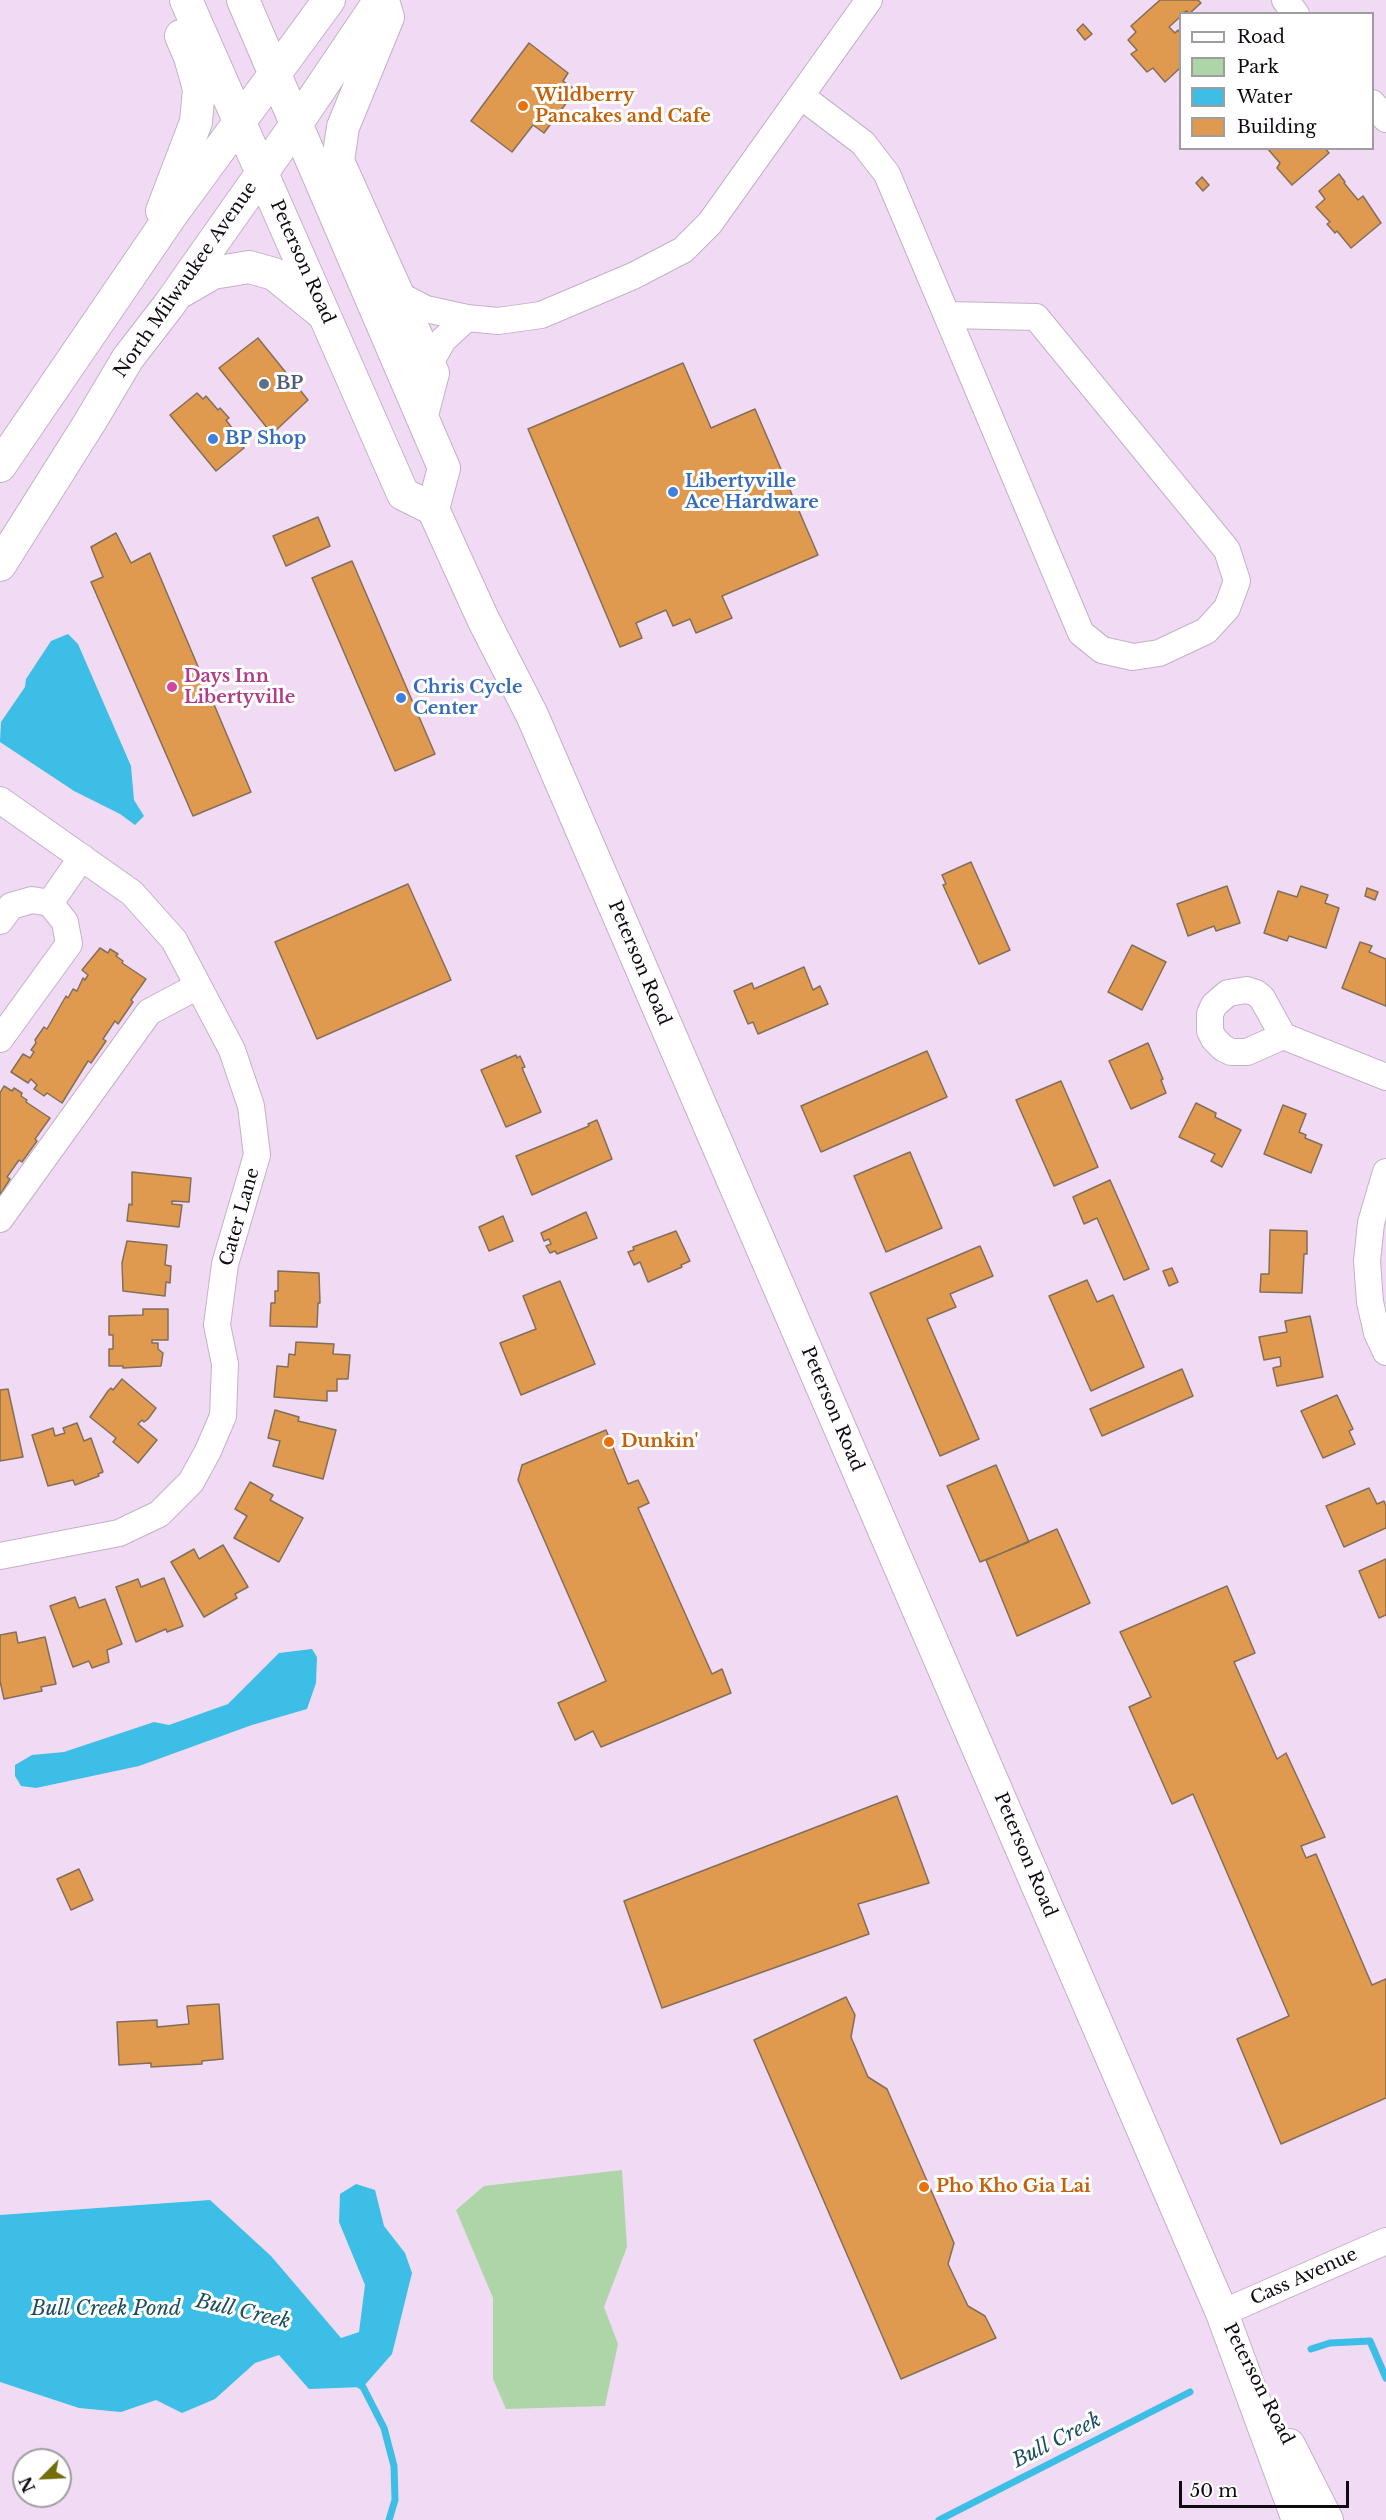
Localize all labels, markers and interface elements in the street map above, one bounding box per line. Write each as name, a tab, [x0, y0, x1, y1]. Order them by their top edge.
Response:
legend	[1179, 12, 1374, 150]
text: Road	[1237, 26, 1285, 48]
text: Park	[1237, 56, 1279, 78]
place label: Wildberry Pancakes and Cafe	[535, 85, 711, 128]
text: Water	[1237, 86, 1292, 108]
marker: Wildberry Pancakes and Cafe	[516, 99, 530, 113]
text: Building	[1237, 116, 1316, 138]
street label: North Milwaukee Avenue	[110, 178, 262, 382]
street label: Peterson Road	[265, 197, 339, 327]
place label: BP	[276, 373, 303, 395]
marker: BP	[257, 377, 271, 391]
place label: BP Shop	[225, 428, 306, 450]
marker: BP Shop	[206, 432, 220, 446]
place label: Libertyville Ace Hardware	[685, 471, 819, 514]
marker: Libertyville Ace Hardware	[666, 485, 680, 499]
place label: Days Inn Libertyville	[184, 666, 295, 708]
place label: Chris Cycle Center	[413, 677, 522, 720]
marker: Days Inn Libertyville	[165, 680, 179, 694]
marker: Chris Cycle Center	[394, 691, 408, 705]
street label: Peterson Road	[603, 897, 675, 1029]
street label: Cater Lane	[216, 1165, 264, 1269]
street label: Peterson Road	[796, 1343, 868, 1475]
place label: Dunkin'	[621, 1431, 698, 1453]
marker: Dunkin'	[602, 1435, 616, 1449]
street label: Peterson Road	[989, 1789, 1061, 1921]
place label: Pho Kho Gia Lai	[936, 2176, 1091, 2198]
marker: Pho Kho Gia Lai	[917, 2180, 931, 2194]
street label: Cass Avenue	[1247, 2244, 1361, 2310]
water label: Bull Creek	[193, 2289, 293, 2335]
water label: Bull Creek Pond	[31, 2297, 181, 2321]
street label: Peterson Road	[1218, 2320, 1298, 2448]
water label: Bull Creek	[1009, 2408, 1105, 2474]
north arrow	[12, 2448, 72, 2508]
scale bar	[1182, 2469, 1352, 2507]
text: N	[15, 2474, 40, 2495]
text: 50 m	[1190, 2480, 1238, 2502]

